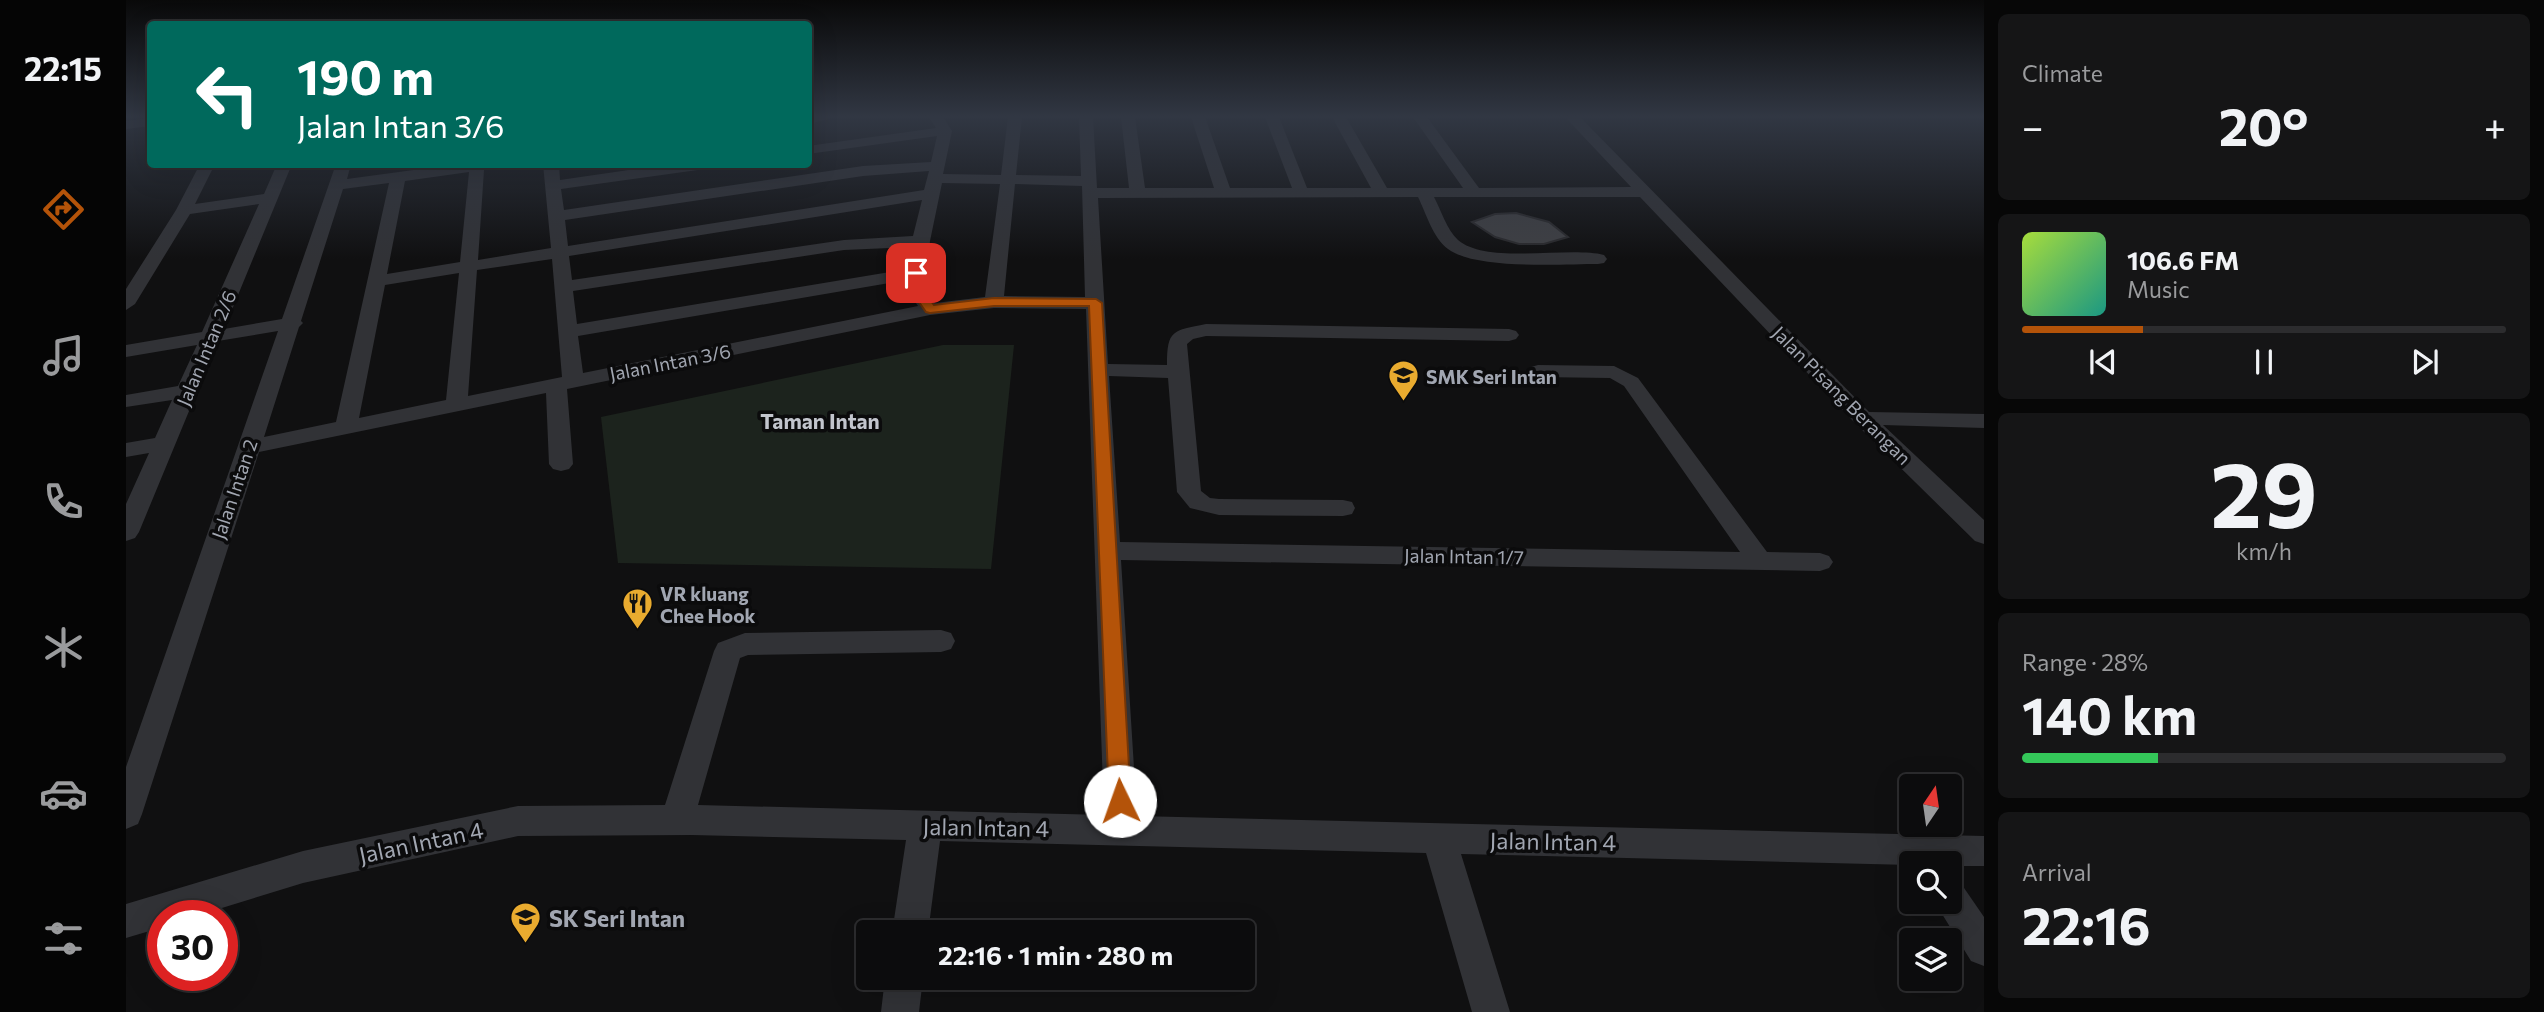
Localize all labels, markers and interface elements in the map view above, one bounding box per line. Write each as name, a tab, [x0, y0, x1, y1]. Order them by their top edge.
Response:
text: 190 m	[297, 45, 434, 105]
text: 22:15	[24, 48, 102, 88]
icon: left	[182, 49, 273, 140]
text: Climate	[2022, 59, 2103, 87]
text: 20°	[2219, 93, 2309, 157]
text: −	[2022, 102, 2044, 149]
text: +	[2484, 102, 2506, 149]
text: Jalan Intan 3/6	[297, 105, 504, 145]
icon: directions	[39, 185, 88, 234]
pin	[886, 243, 946, 303]
text: 106.6 FM	[2127, 244, 2239, 275]
icon: arrive	[897, 254, 935, 292]
text: Music	[2127, 275, 2190, 303]
street label: Jalan Intan 2/6	[171, 287, 241, 409]
street label: Jalan Pisang Berangan	[1768, 321, 1916, 469]
icon: music	[39, 331, 88, 380]
street label: Jalan Intan 3/6	[607, 339, 733, 385]
icon: previous	[2084, 343, 2122, 381]
icon: pause	[2245, 343, 2283, 381]
icon: next	[2406, 343, 2444, 381]
school or university icon: SMK Seri Intan	[1386, 359, 1420, 403]
place label: SMK Seri Intan	[1426, 365, 1557, 388]
district label: Taman Intan	[760, 408, 880, 433]
text: 29	[2210, 435, 2318, 547]
street label: Jalan Intan 2	[206, 436, 262, 542]
icon: phone	[39, 477, 88, 526]
text: km/h	[2236, 537, 2292, 565]
street label: Jalan Intan 1/7	[1404, 543, 1524, 569]
place label: VR kluang Chee Hook	[660, 582, 756, 627]
restaurant icon: VR kluang Chee Hook	[620, 587, 654, 631]
icon: climate	[39, 623, 88, 672]
text: Range · 28%	[2022, 648, 2148, 676]
text: 140 km	[2022, 682, 2197, 746]
position arrow	[1083, 764, 1157, 838]
icon: car	[39, 769, 88, 818]
north arrow	[1899, 774, 1962, 836]
map controls	[1899, 774, 1962, 991]
street label: Jalan Intan 4	[922, 812, 1050, 842]
street label: Jalan Intan 4	[356, 815, 486, 869]
street label: Jalan Intan 4	[1489, 826, 1617, 856]
button: search	[1899, 851, 1962, 914]
text: Arrival	[2022, 858, 2092, 886]
text: 22:16	[2022, 892, 2151, 956]
speed limit sign: 30	[147, 900, 238, 991]
school or university icon: SK Seri Intan	[509, 901, 543, 945]
place label: SK Seri Intan	[549, 904, 685, 932]
icon: filters	[39, 914, 88, 963]
button: layers	[1899, 928, 1962, 991]
text: 22:16 · 1 min · 280 m	[938, 939, 1173, 970]

